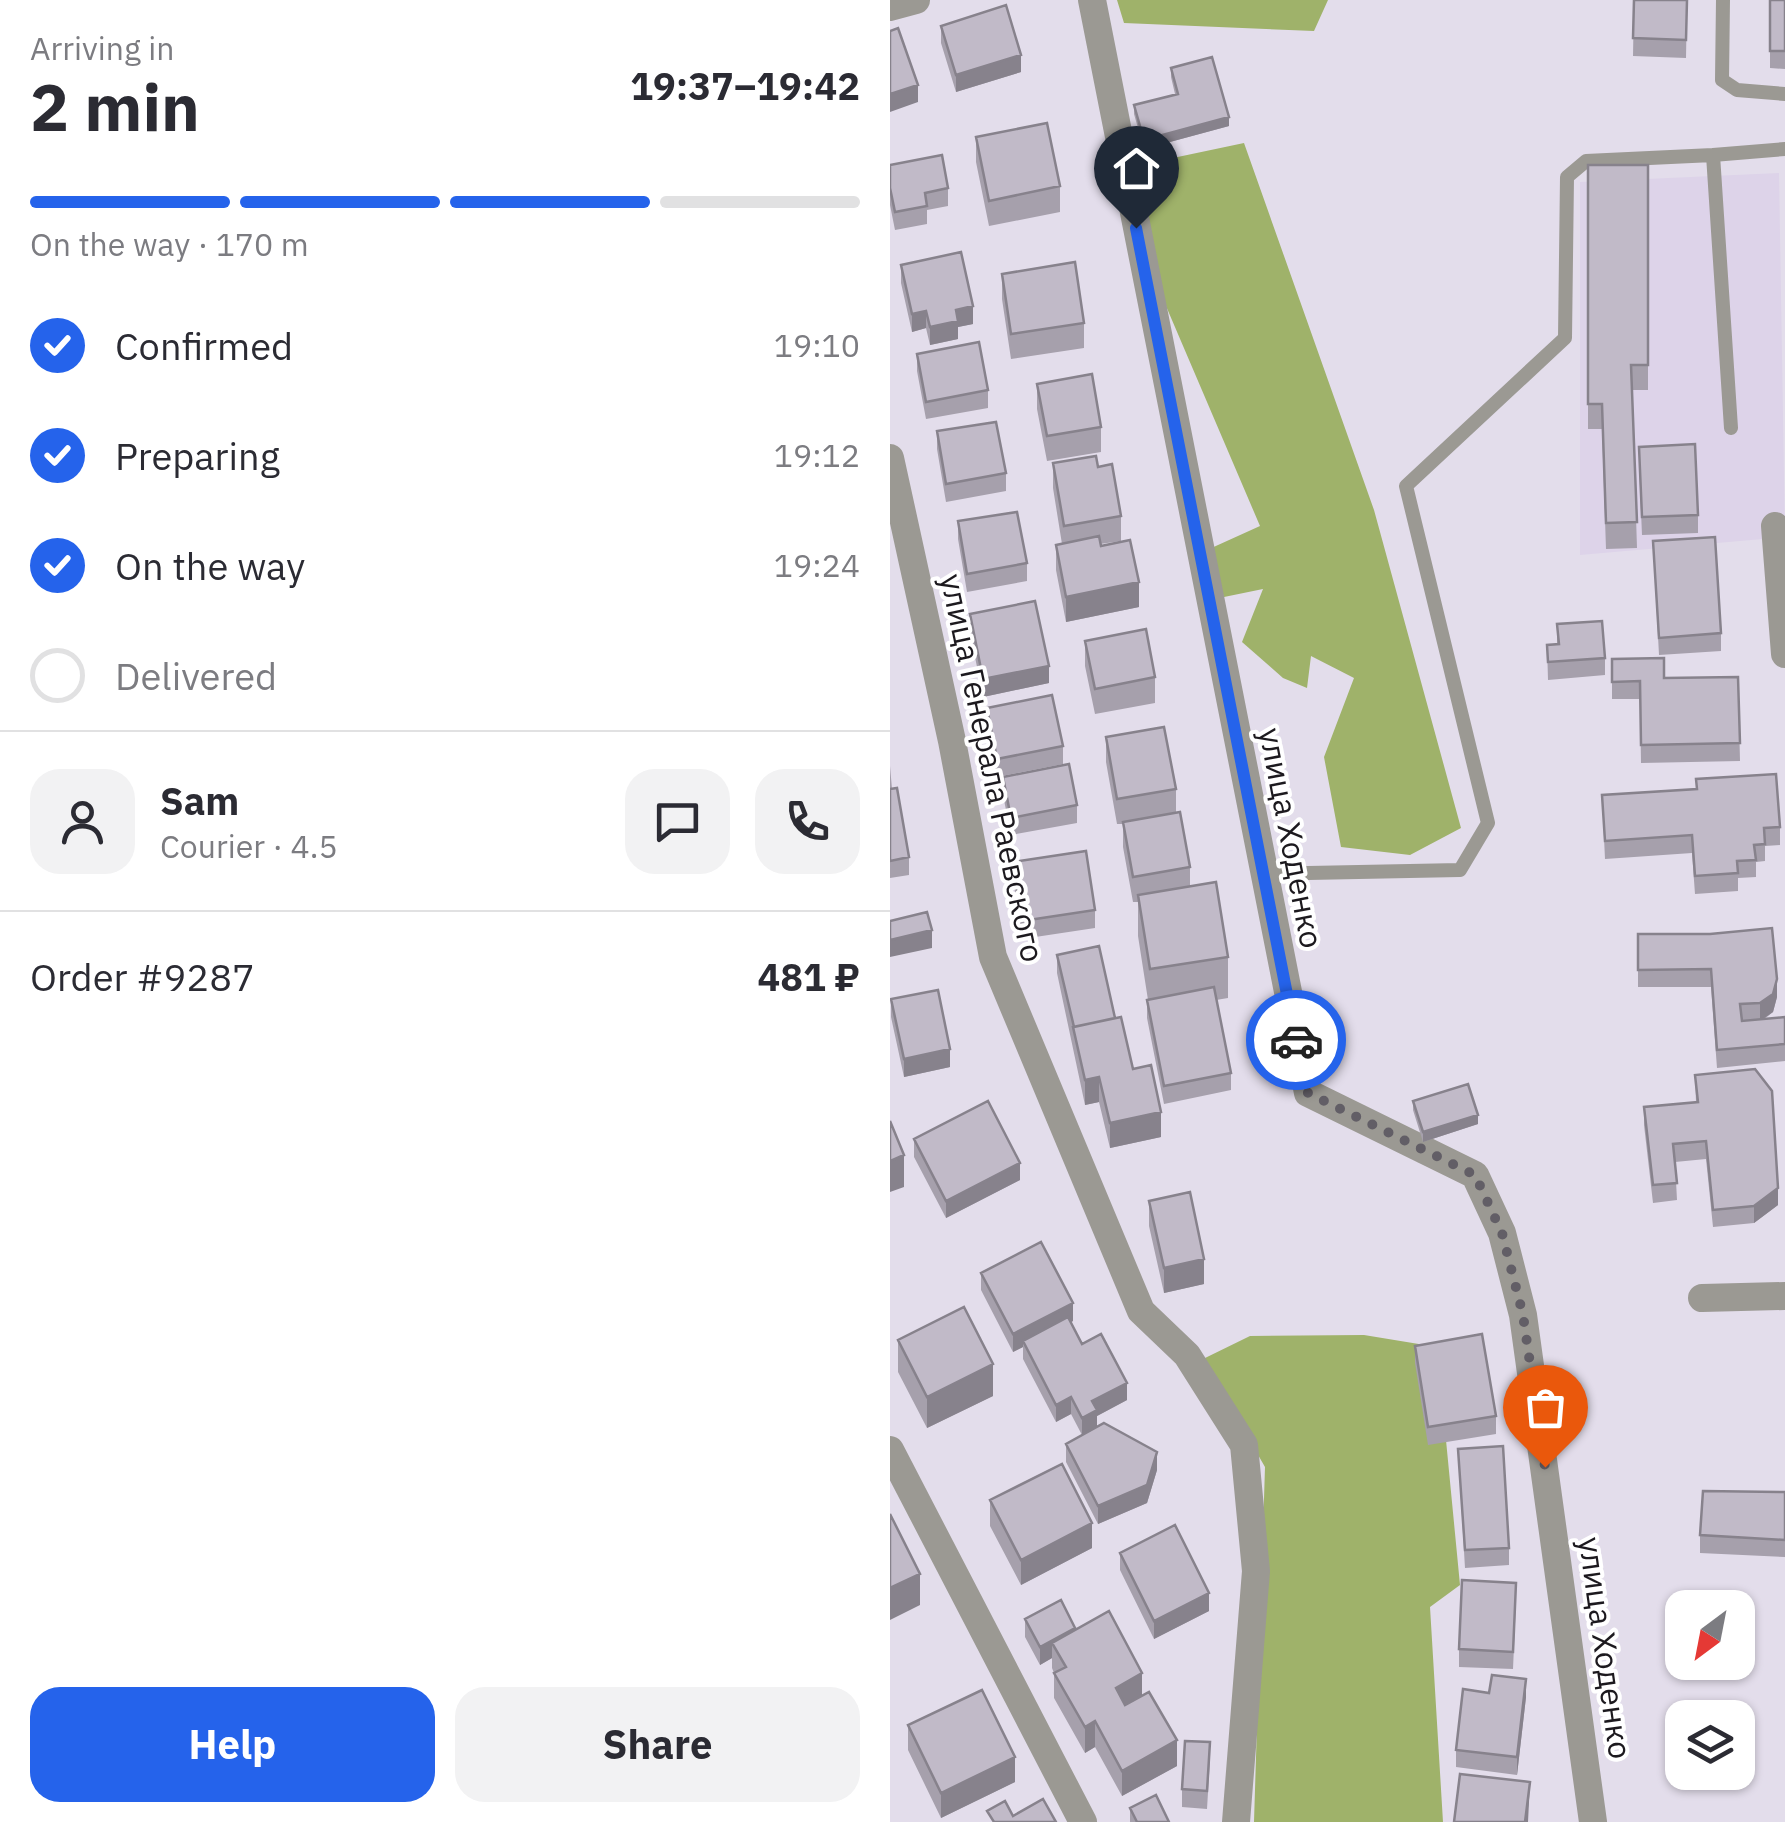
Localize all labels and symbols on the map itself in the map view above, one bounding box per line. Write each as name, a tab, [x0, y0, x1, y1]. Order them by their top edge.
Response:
pin	[1094, 126, 1179, 229]
street label: улица Генерала Раевского	[931, 570, 1055, 966]
street label: улица Ходенко	[1250, 724, 1334, 952]
courier	[1246, 990, 1346, 1090]
pin	[1503, 1365, 1588, 1468]
street label: улица Ходенко	[1570, 1534, 1642, 1762]
north arrow	[1665, 1590, 1755, 1680]

